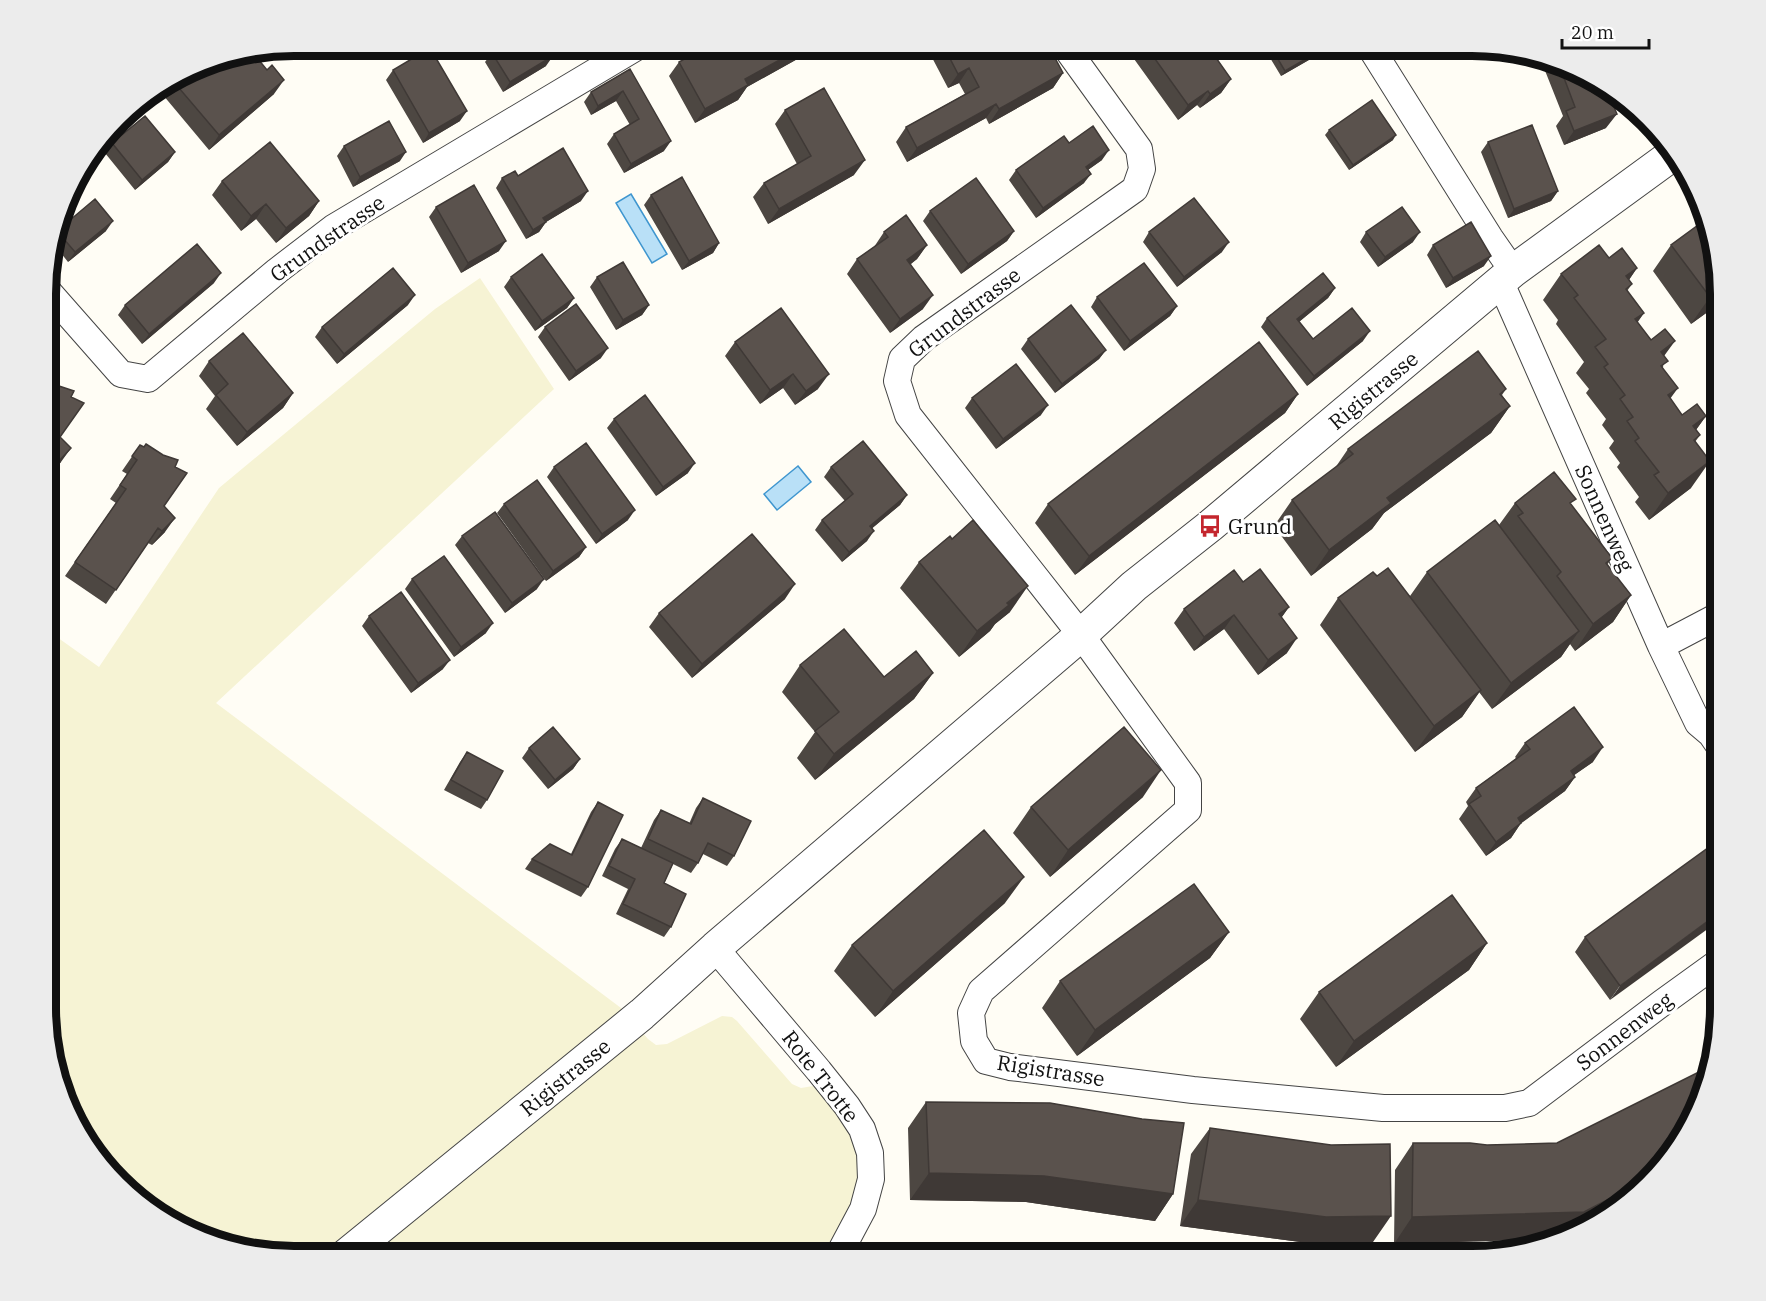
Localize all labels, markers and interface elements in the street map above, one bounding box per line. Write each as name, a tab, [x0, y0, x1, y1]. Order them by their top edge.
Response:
scale bar	[1562, 12, 1649, 50]
text: 20 m	[1571, 21, 1614, 44]
street label: Grundstrasse	[264, 188, 390, 288]
street label: Grundstrasse	[902, 261, 1026, 363]
street label: Rigistrasse	[1322, 344, 1424, 436]
street label: Sonnenweg	[1569, 460, 1641, 576]
place label: Grund	[1228, 512, 1292, 540]
bus stop icon: Grund	[1197, 513, 1223, 539]
street label: Sonnenweg	[1570, 985, 1679, 1077]
street label: Rote Trotte	[776, 1024, 866, 1128]
street label: Rigistrasse	[514, 1032, 616, 1122]
street label: Rigistrasse	[995, 1048, 1107, 1092]

